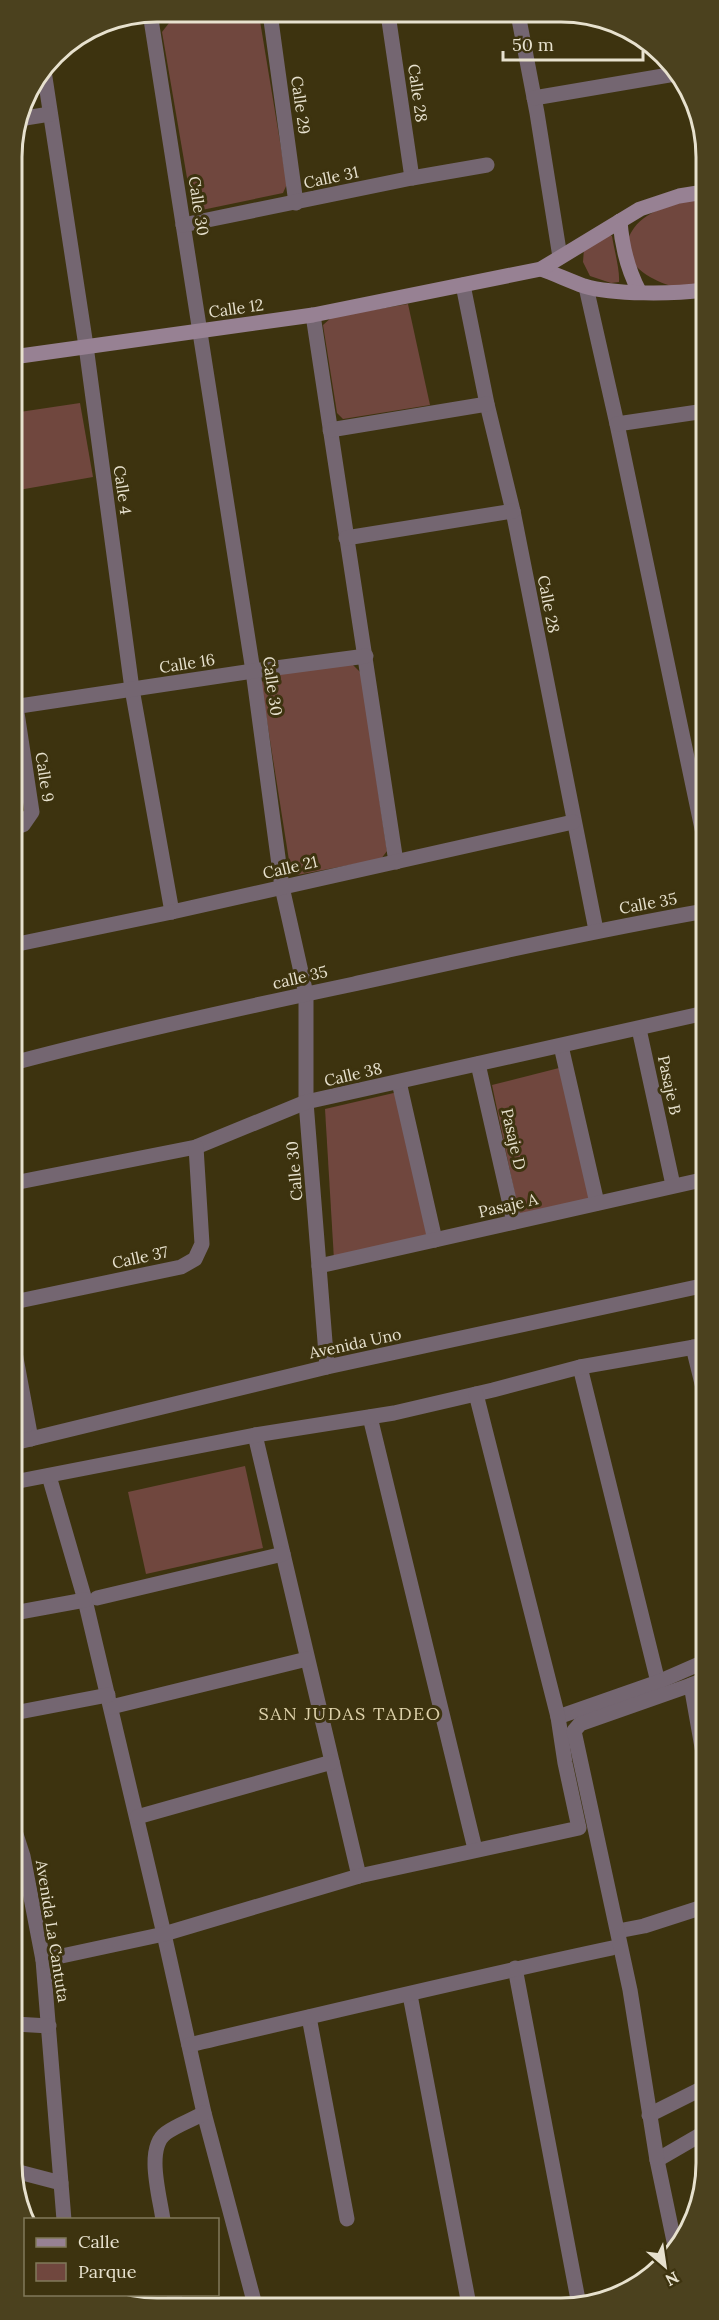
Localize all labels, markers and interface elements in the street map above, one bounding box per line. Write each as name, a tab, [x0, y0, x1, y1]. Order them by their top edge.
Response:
scale bar	[503, 24, 642, 62]
text: 50 m	[512, 33, 554, 56]
street label: Calle 28	[404, 63, 432, 123]
street label: Calle 29	[287, 74, 315, 136]
street label: Calle 31	[302, 161, 361, 193]
street label: Calle 30	[184, 175, 214, 237]
street label: Calle 12	[207, 294, 265, 322]
street label: Calle 4	[110, 464, 136, 516]
street label: Calle 28	[534, 573, 564, 635]
street label: Calle 16	[158, 649, 216, 677]
street label: Calle 30	[259, 655, 287, 717]
street label: Calle 9	[31, 751, 59, 803]
street label: Calle 21	[261, 851, 319, 883]
street label: Calle 35	[617, 888, 679, 918]
street label: calle 35	[270, 961, 330, 993]
street label: Pasaje B	[654, 1053, 686, 1117]
street label: Calle 38	[322, 1058, 384, 1090]
street label: Pasaje D	[497, 1106, 531, 1172]
street label: Calle 30	[281, 1140, 307, 1202]
street label: Pasaje A	[476, 1188, 541, 1222]
street label: Calle 37	[110, 1241, 171, 1273]
street label: Avenida Uno	[306, 1323, 403, 1363]
district label: SAN JUDAS TADEO	[258, 1702, 442, 1725]
street label: Avenida La Cantuta	[32, 1857, 74, 2004]
legend	[24, 2218, 219, 2296]
text: Calle	[78, 2230, 120, 2253]
north arrow	[635, 2236, 695, 2296]
text: Parque	[78, 2260, 137, 2283]
text: N	[662, 2267, 683, 2291]

